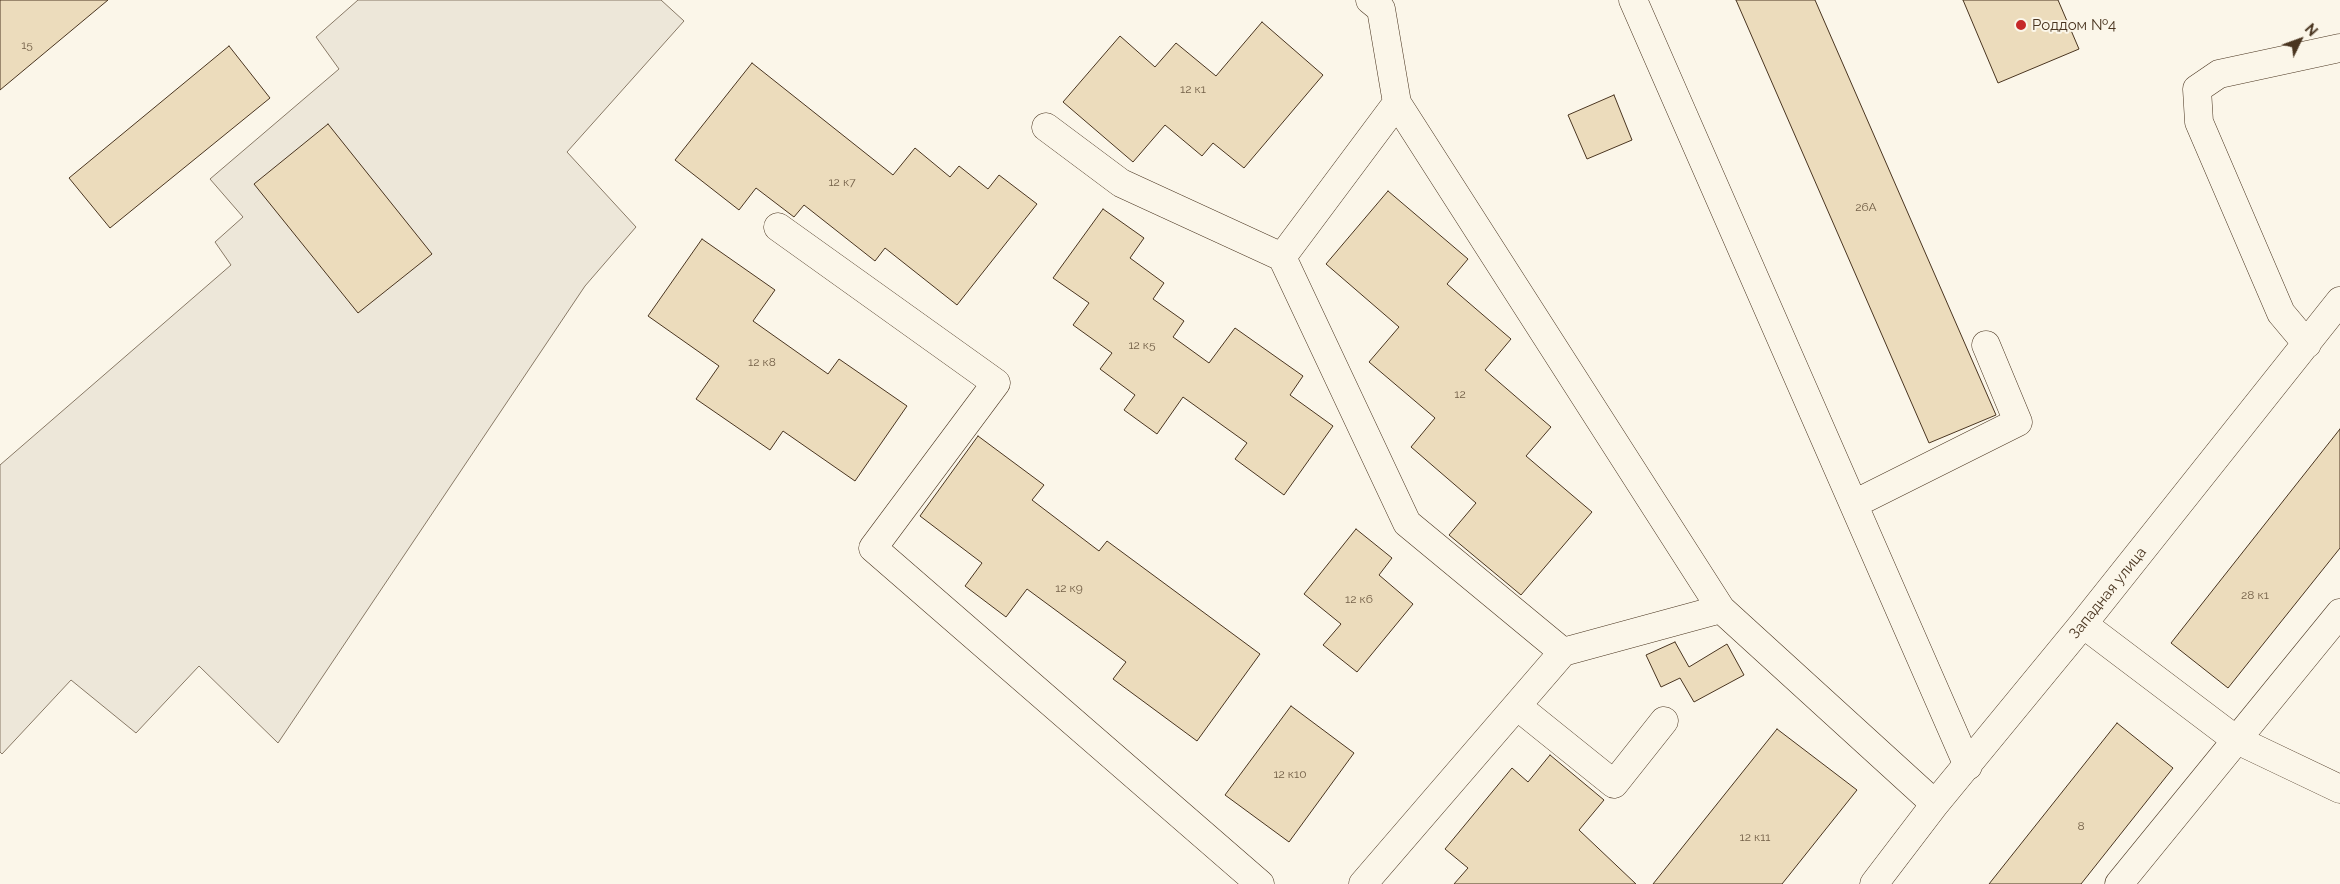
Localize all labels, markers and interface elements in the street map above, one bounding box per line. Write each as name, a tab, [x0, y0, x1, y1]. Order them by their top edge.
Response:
north arrow	[2275, 15, 2325, 65]
place label: Роддом №4	[2032, 16, 2116, 34]
marker: Роддом №4	[2014, 18, 2028, 32]
text: N	[2302, 21, 2321, 39]
house number: 15	[21, 38, 33, 52]
house number: 12 к1	[1180, 82, 1206, 96]
house number: 12 к7	[828, 175, 856, 189]
house number: 26А	[1855, 200, 1877, 214]
house number: 12 к5	[1128, 338, 1156, 352]
house number: 12 к8	[748, 355, 776, 369]
house number: 12	[1454, 387, 1466, 401]
street label: Западная улица	[2066, 544, 2150, 642]
house number: 12 к9	[1055, 581, 1083, 595]
house number: 28 к1	[2241, 588, 2269, 602]
house number: 12 к6	[1345, 592, 1373, 606]
house number: 12 к10	[1273, 767, 1307, 781]
house number: 8	[2077, 819, 2085, 833]
house number: 12 к11	[1740, 830, 1770, 844]

